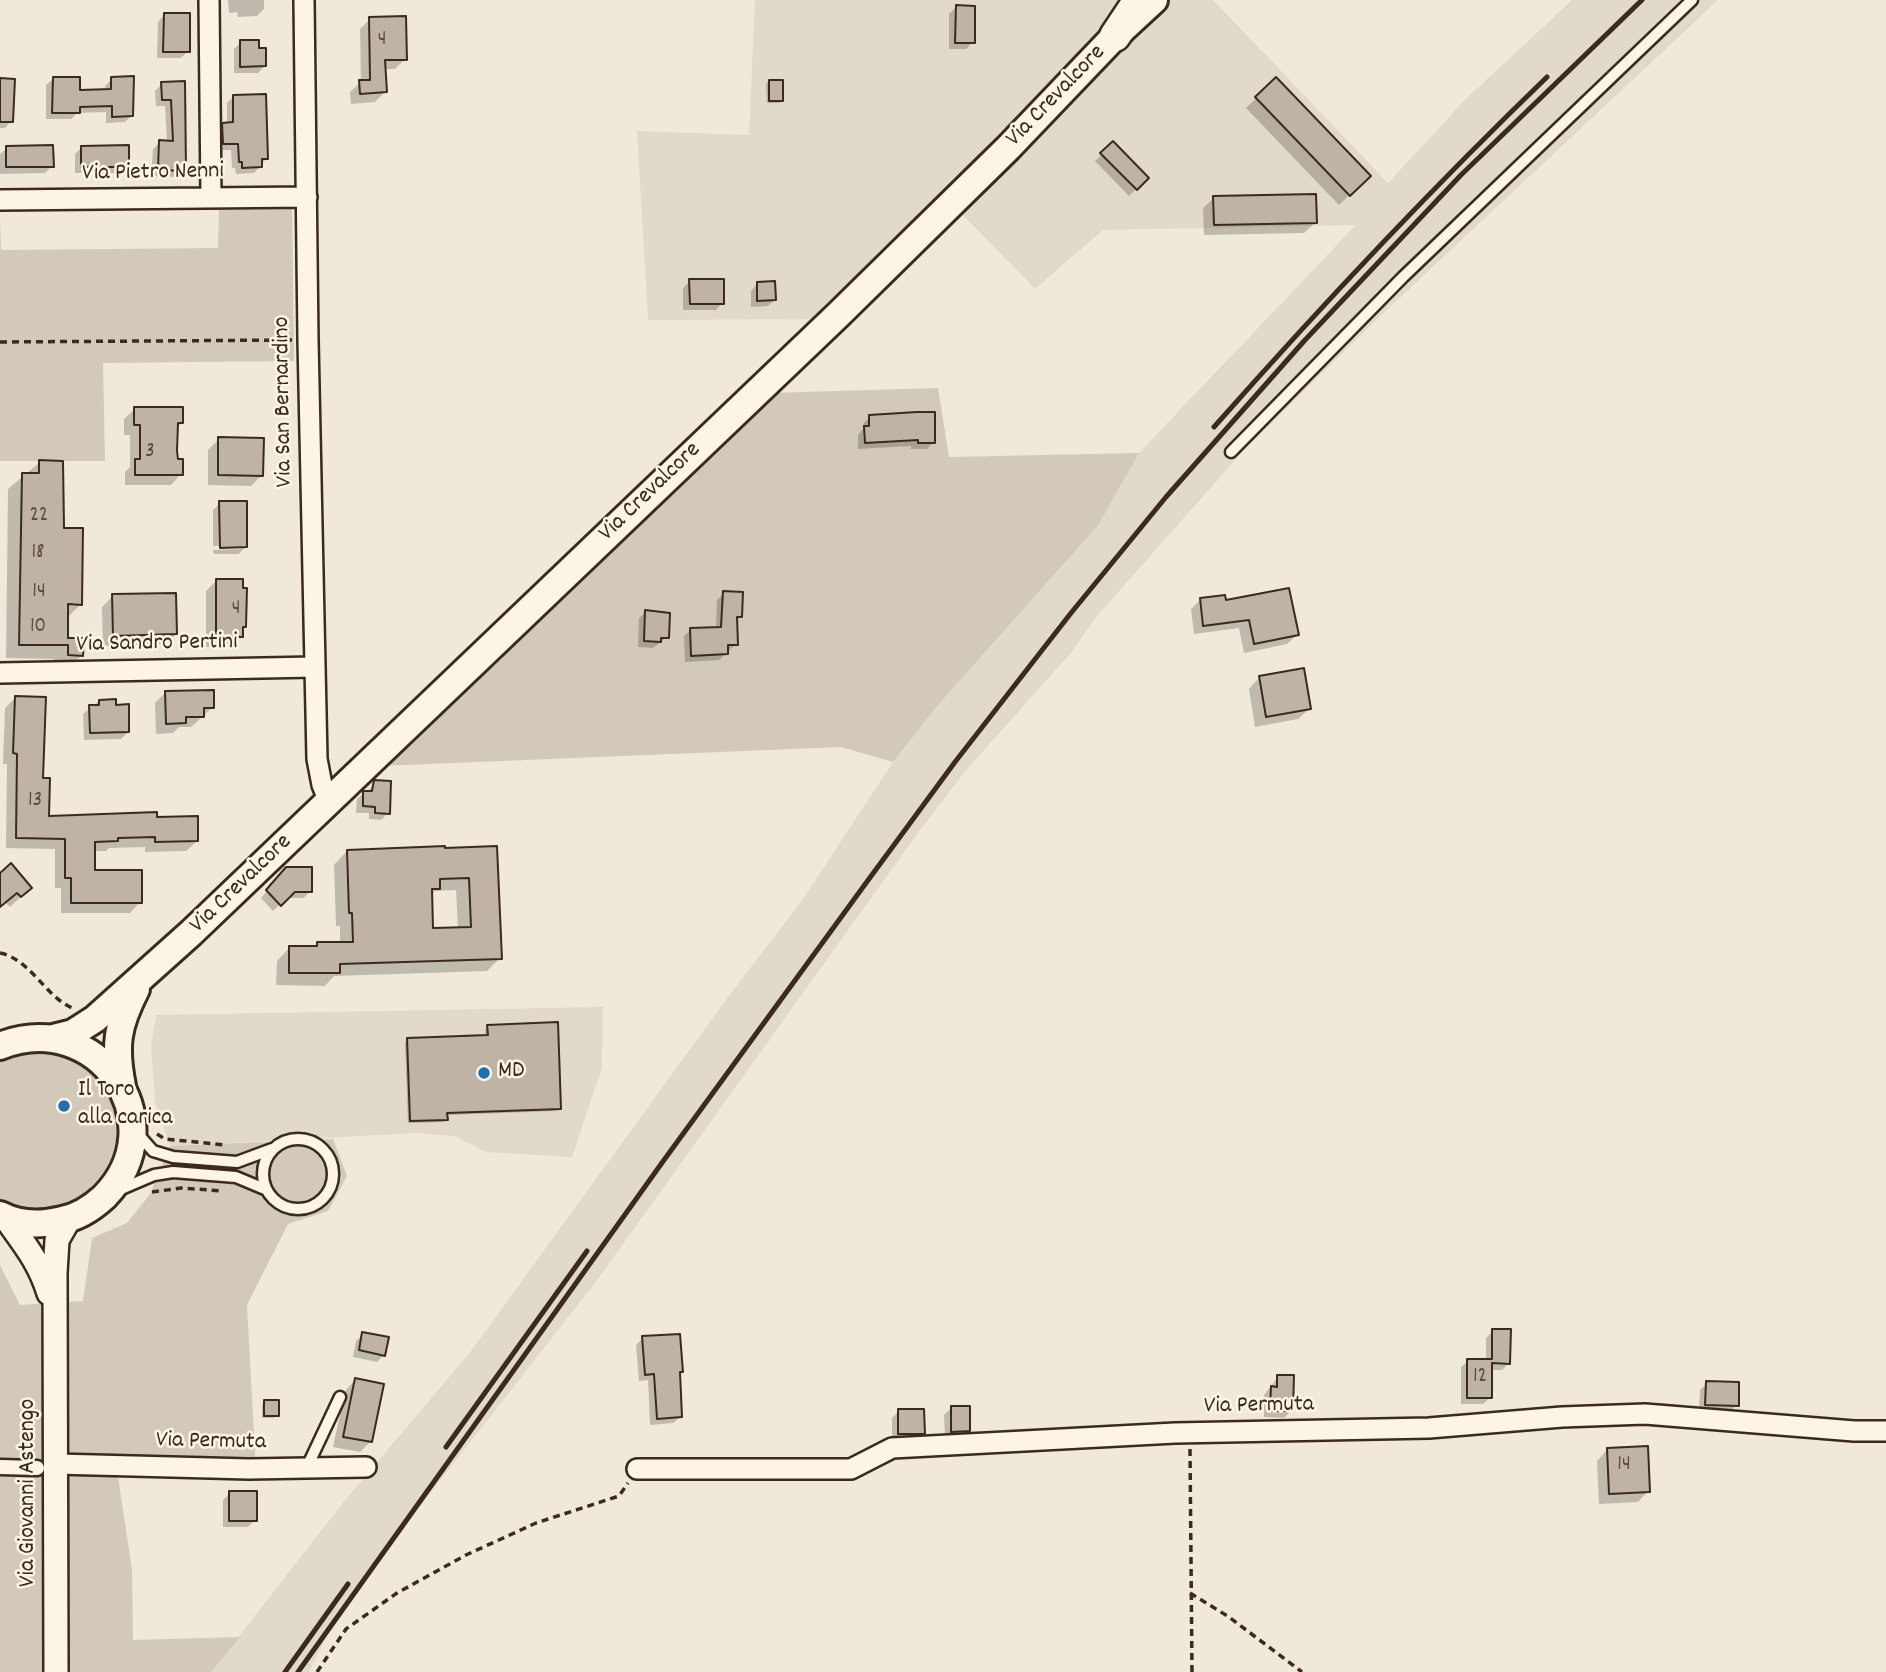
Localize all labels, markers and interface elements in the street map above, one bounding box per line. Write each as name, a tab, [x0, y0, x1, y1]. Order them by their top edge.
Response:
house number: 4	[378, 28, 386, 54]
street label: Via Crevalcore	[1001, 40, 1113, 154]
street label: Via Pietro Nenni	[82, 158, 224, 190]
street label: Via San Bernardino	[269, 316, 301, 488]
street label: Via Crevalcore	[594, 437, 708, 549]
house number: 3	[145, 440, 155, 466]
house number: 22	[30, 504, 48, 530]
house number: 18	[31, 541, 45, 567]
house number: 14	[32, 580, 46, 606]
house number: 4	[232, 597, 240, 623]
house number: 10	[30, 615, 46, 641]
street label: Via Sandro Pertini	[76, 629, 238, 661]
house number: 13	[28, 789, 42, 815]
street label: Via Crevalcore	[185, 829, 299, 941]
place label: MD	[498, 1059, 524, 1087]
marker: MD	[476, 1065, 492, 1081]
place label: Il Toro alla carica	[78, 1078, 173, 1134]
marker: Il Toro alla carica	[56, 1098, 72, 1114]
house number: 12	[1473, 1365, 1487, 1391]
street label: Via Permuta	[1204, 1392, 1314, 1422]
street label: Via Giovanni Astengo	[16, 1399, 44, 1587]
street label: Via Permuta	[156, 1428, 266, 1458]
house number: 14	[1617, 1453, 1631, 1479]

